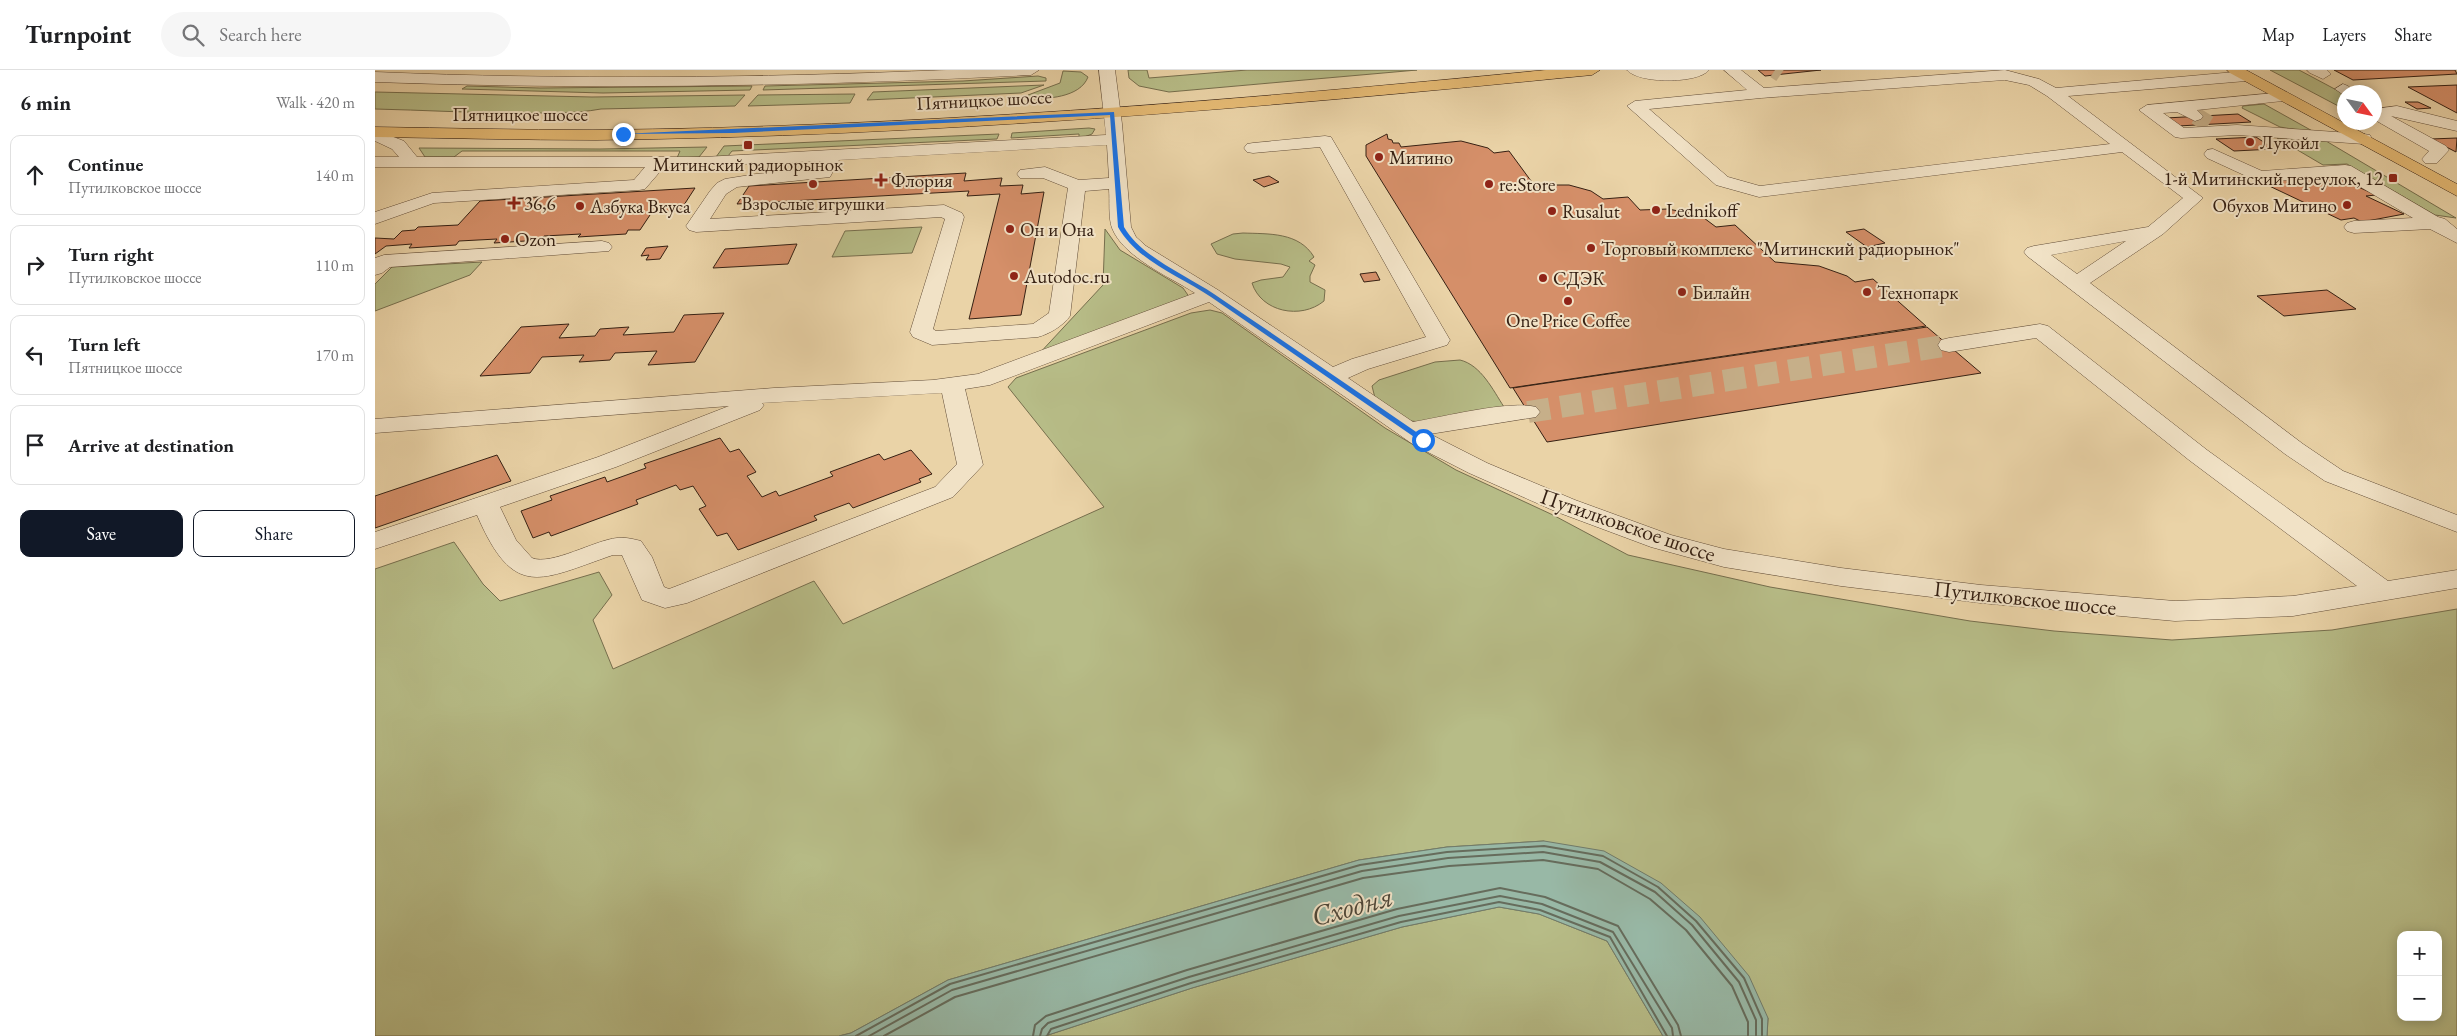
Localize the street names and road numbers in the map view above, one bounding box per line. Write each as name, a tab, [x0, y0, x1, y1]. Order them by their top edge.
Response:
street label: Пятницкое шоссе	[916, 84, 1052, 116]
street label: Пятницкое шоссе	[452, 102, 588, 127]
street label: Путилковское шоссе	[1536, 481, 1720, 569]
street label: Путилковское шоссе	[1932, 574, 2118, 622]

